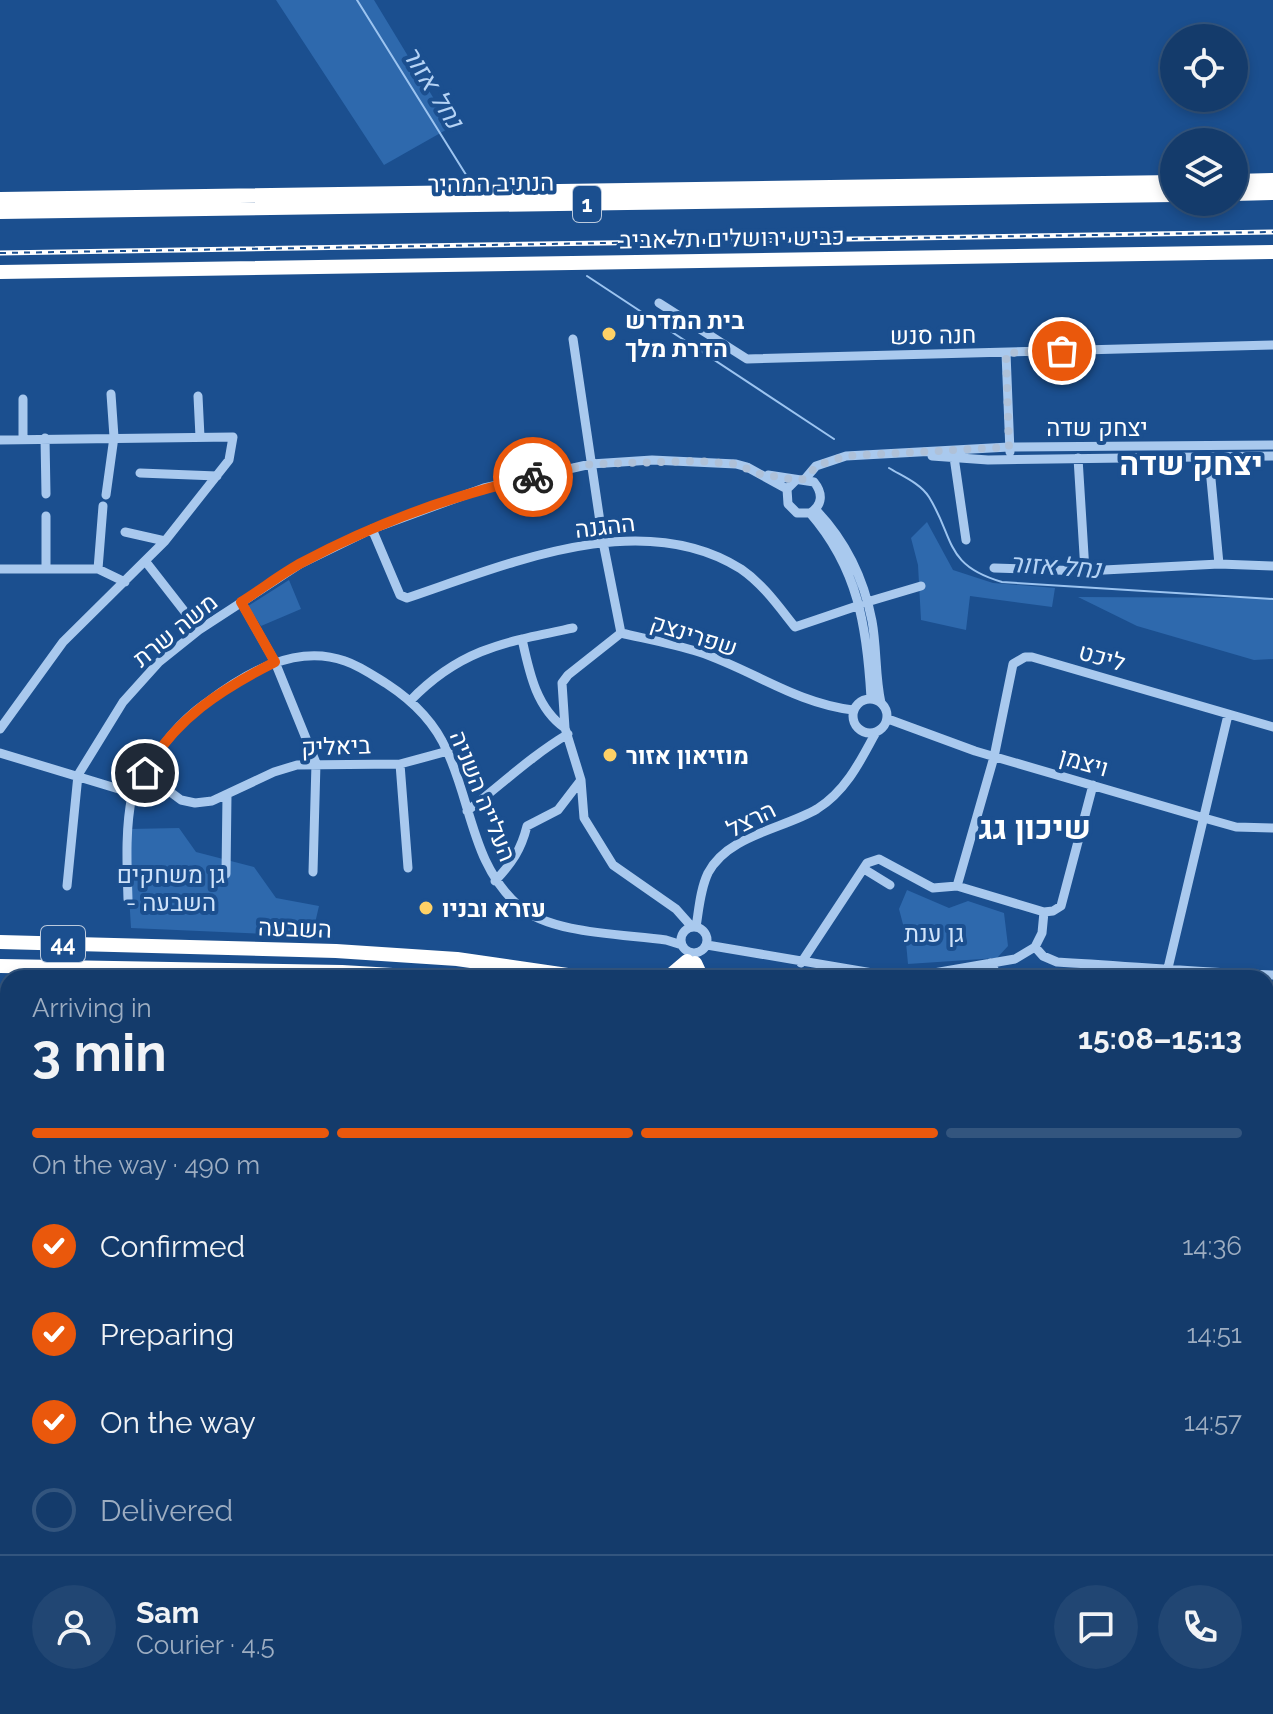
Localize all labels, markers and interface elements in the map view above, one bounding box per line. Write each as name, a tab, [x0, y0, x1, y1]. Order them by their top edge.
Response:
map controls	[1160, 24, 1248, 216]
button: locate	[1160, 24, 1248, 112]
water label: נחל אזור	[396, 40, 471, 135]
button: layers	[1160, 128, 1248, 216]
street label: הנתיב המהיר	[428, 167, 554, 199]
road number: 1	[573, 186, 601, 222]
street label: כביש ירושלים תל אביב	[619, 222, 845, 254]
place label: בית המדרש הדרת מלך	[625, 306, 744, 363]
pin	[1028, 317, 1096, 385]
street label: חנה סנש	[889, 320, 977, 350]
marker: בית המדרש הדרת מלך	[600, 325, 618, 343]
icon: bag	[1040, 329, 1084, 373]
street label: יצחק שדה	[1046, 413, 1148, 442]
courier	[493, 437, 573, 517]
district label: יצחק שדה	[1119, 445, 1263, 482]
icon: bike	[511, 455, 555, 499]
street label: ההגנה	[573, 508, 637, 544]
water label: נחל אזור	[1008, 548, 1103, 584]
street label: משה שרת	[127, 587, 223, 673]
street label: שפרינצק	[647, 607, 741, 663]
street label: ליכט	[1075, 637, 1129, 677]
street label: העלייה השניה	[444, 726, 522, 866]
street label: ביאליק	[301, 730, 372, 762]
pin	[111, 739, 179, 807]
place label: מוזיאון אזור	[626, 741, 749, 770]
street label: ויצמן	[1056, 741, 1112, 783]
marker: מוזיאון אזור	[601, 746, 619, 764]
icon: home	[123, 751, 167, 795]
street label: הרצל	[722, 795, 780, 843]
district label: שיכון גג	[979, 809, 1091, 846]
park label: גן משחקים - השבעה	[117, 860, 225, 917]
place label: עזרא ובניו	[442, 894, 546, 923]
marker: עזרא ובניו	[417, 899, 435, 917]
street label: השבעה	[258, 912, 332, 944]
park label: גן ענת	[904, 919, 964, 948]
road number: 44	[41, 926, 85, 962]
text: Arriving in	[32, 993, 152, 1023]
text: 15:08–15:13	[1078, 1021, 1242, 1056]
text: 3 min	[32, 1022, 167, 1083]
text: On the way · 490 m	[32, 1150, 260, 1180]
icon: check	[32, 1224, 76, 1268]
text: Confirmed	[100, 1229, 245, 1264]
text: 14:36	[1182, 1231, 1242, 1261]
icon: check	[32, 1312, 76, 1356]
text: Preparing	[100, 1317, 234, 1352]
text: 14:51	[1186, 1319, 1242, 1349]
icon: check	[32, 1400, 76, 1444]
text: On the way	[100, 1405, 256, 1440]
text: 14:57	[1184, 1407, 1242, 1437]
text: Delivered	[100, 1493, 233, 1528]
button: person	[32, 1585, 116, 1669]
button: chat	[1054, 1585, 1138, 1669]
button: phone	[1158, 1585, 1242, 1669]
text: Sam	[136, 1595, 199, 1630]
text: Courier · 4.5	[136, 1630, 275, 1660]

